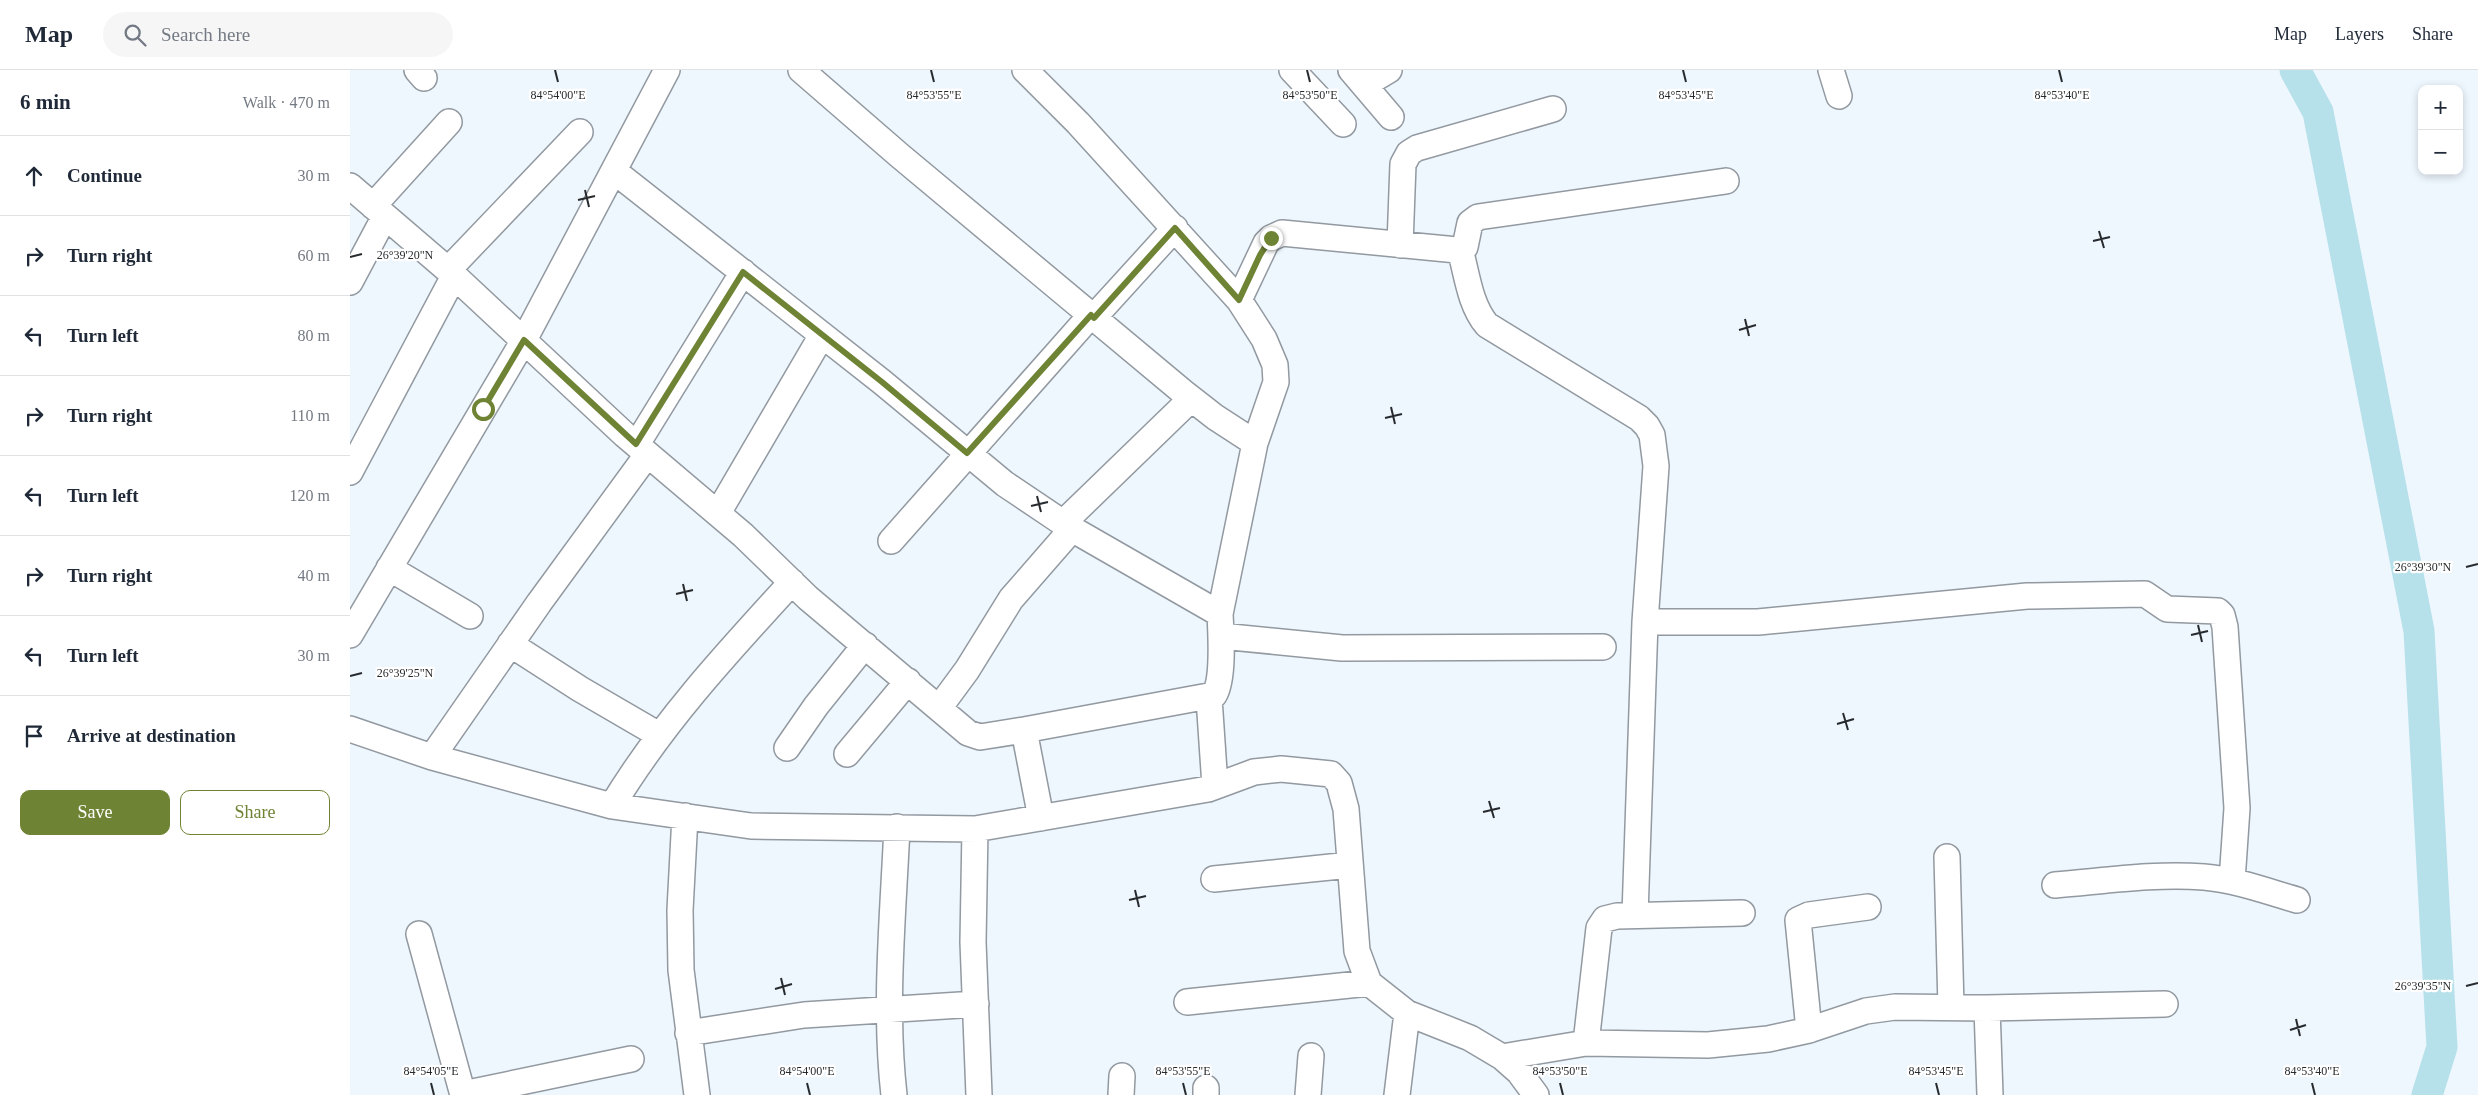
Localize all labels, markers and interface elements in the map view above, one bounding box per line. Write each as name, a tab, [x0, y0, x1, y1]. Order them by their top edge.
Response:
search box	[103, 12, 453, 57]
text: Map	[25, 21, 73, 47]
icon: search	[121, 21, 149, 49]
text: Search here	[161, 24, 250, 45]
text: Map	[2274, 24, 2307, 44]
text: Layers	[2335, 24, 2384, 44]
text: Share	[2412, 24, 2453, 44]
map controls	[2418, 85, 2463, 175]
button: +	[2418, 85, 2463, 130]
text: 84°54'00"E	[530, 88, 586, 102]
text: 84°53'55"E	[906, 88, 962, 102]
text: 84°53'50"E	[1282, 88, 1338, 102]
text: 84°53'45"E	[1658, 88, 1714, 102]
text: 84°53'40"E	[2034, 88, 2090, 102]
text: 6 min	[20, 90, 71, 114]
text: Walk · 470 m	[243, 94, 330, 111]
button: −	[2418, 130, 2463, 175]
icon: ahead	[20, 162, 48, 190]
text: Continue	[67, 165, 142, 186]
text: 30 m	[298, 167, 330, 184]
route end	[1260, 227, 1283, 250]
icon: right	[20, 242, 48, 270]
text: Turn right	[67, 245, 152, 266]
text: 60 m	[298, 247, 330, 264]
text: 26°39'20"N	[377, 248, 434, 262]
icon: left	[20, 322, 48, 350]
text: Turn left	[67, 325, 139, 346]
text: 80 m	[298, 327, 330, 344]
route start	[472, 398, 495, 421]
icon: right	[20, 402, 48, 430]
text: Turn right	[67, 405, 152, 426]
text: 110 m	[290, 407, 330, 424]
icon: left	[20, 482, 48, 510]
text: Turn left	[67, 485, 139, 506]
text: 120 m	[290, 487, 330, 504]
text: 26°39'30"N	[2395, 560, 2452, 574]
icon: right	[20, 562, 48, 590]
text: Turn right	[67, 565, 152, 586]
text: 40 m	[298, 567, 330, 584]
icon: left	[20, 642, 48, 670]
text: Turn left	[67, 645, 139, 666]
text: 30 m	[298, 647, 330, 664]
text: 26°39'25"N	[377, 666, 434, 680]
icon: arrive	[20, 722, 48, 750]
text: Arrive at destination	[67, 725, 236, 746]
button: Save	[20, 790, 170, 835]
button: Share	[180, 790, 330, 835]
text: 26°39'35"N	[2395, 979, 2452, 993]
text: 84°54'05"E	[403, 1064, 459, 1078]
text: 84°54'00"E	[779, 1064, 835, 1078]
text: 84°53'55"E	[1155, 1064, 1211, 1078]
text: 84°53'50"E	[1532, 1064, 1588, 1078]
text: 84°53'45"E	[1908, 1064, 1964, 1078]
text: 84°53'40"E	[2284, 1064, 2340, 1078]

